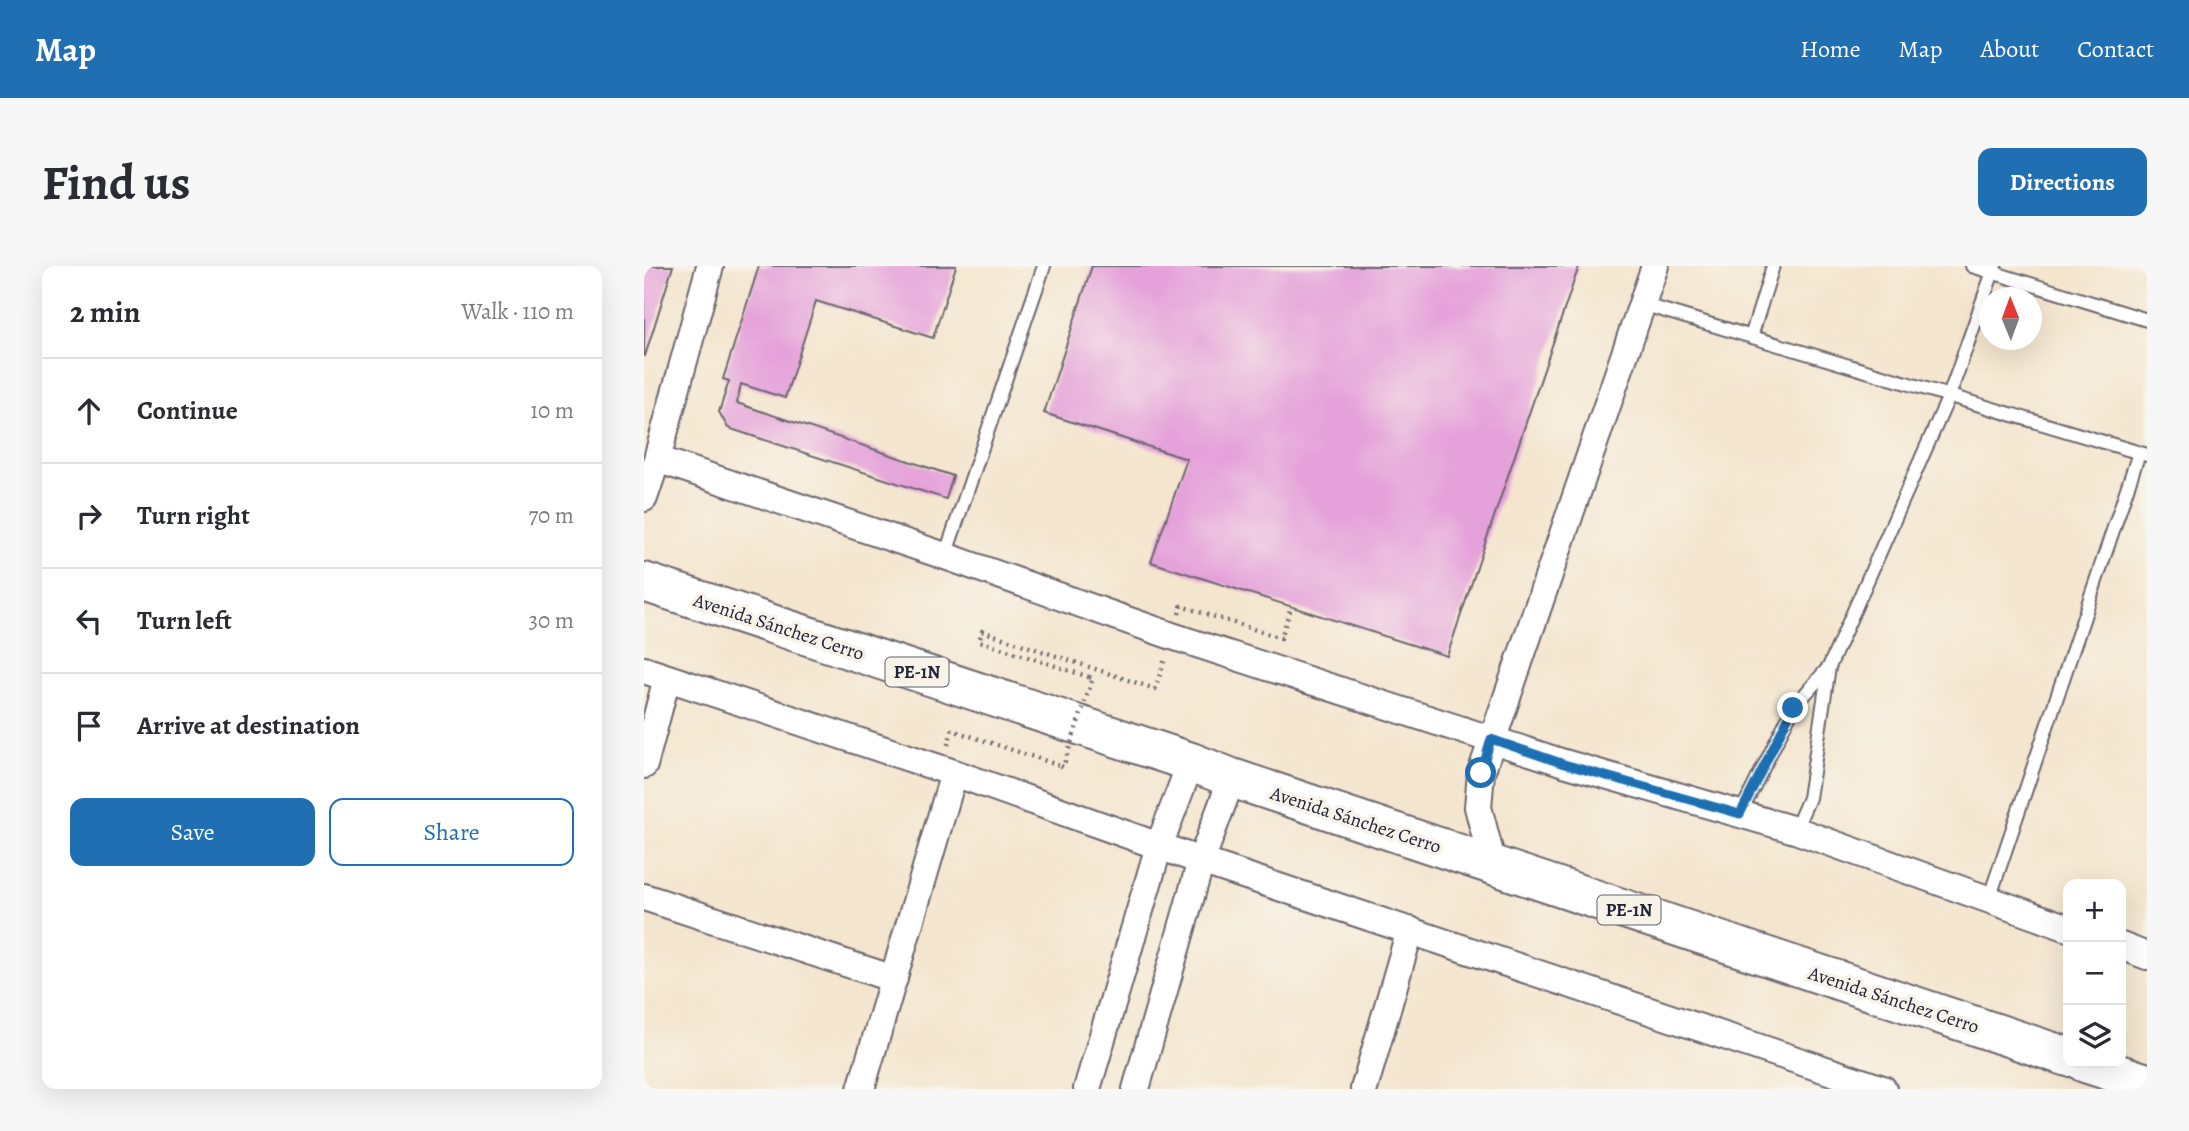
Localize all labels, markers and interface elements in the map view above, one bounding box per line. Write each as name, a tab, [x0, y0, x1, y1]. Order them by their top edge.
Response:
text: Map	[35, 27, 96, 72]
text: Home	[1800, 33, 1861, 65]
text: Map	[1899, 33, 1943, 65]
text: About	[1981, 33, 2039, 65]
text: Contact	[2077, 33, 2154, 65]
button: Directions	[1978, 148, 2147, 216]
text: Find us	[42, 149, 190, 216]
north arrow	[1979, 287, 2042, 350]
text: 2 min	[70, 292, 140, 332]
text: Walk · 110 m	[461, 296, 574, 327]
icon: ahead	[70, 392, 108, 430]
text: Continue	[137, 393, 238, 428]
text: 10 m	[530, 395, 574, 426]
icon: right	[70, 497, 108, 535]
text: Turn right	[137, 498, 250, 533]
text: 70 m	[528, 500, 574, 531]
street label: Avenida Sánchez Cerro	[689, 587, 867, 667]
icon: left	[70, 602, 108, 640]
text: Turn left	[137, 603, 232, 638]
text: 30 m	[528, 605, 574, 636]
road number: PE-1N	[886, 658, 948, 686]
route end	[1777, 692, 1808, 723]
icon: arrive	[70, 707, 108, 745]
text: Arrive at destination	[137, 708, 360, 743]
route start	[1465, 757, 1496, 788]
street label: Avenida Sánchez Cerro	[1266, 780, 1444, 860]
button: Save	[70, 798, 315, 866]
button: Share	[329, 798, 574, 866]
map controls	[2063, 879, 2126, 1068]
button: +	[2063, 879, 2126, 942]
road number: PE-1N	[1598, 896, 1660, 924]
button: −	[2063, 942, 2126, 1005]
street label: Avenida Sánchez Cerro	[1804, 960, 1982, 1040]
button: layers	[2063, 1005, 2126, 1068]

